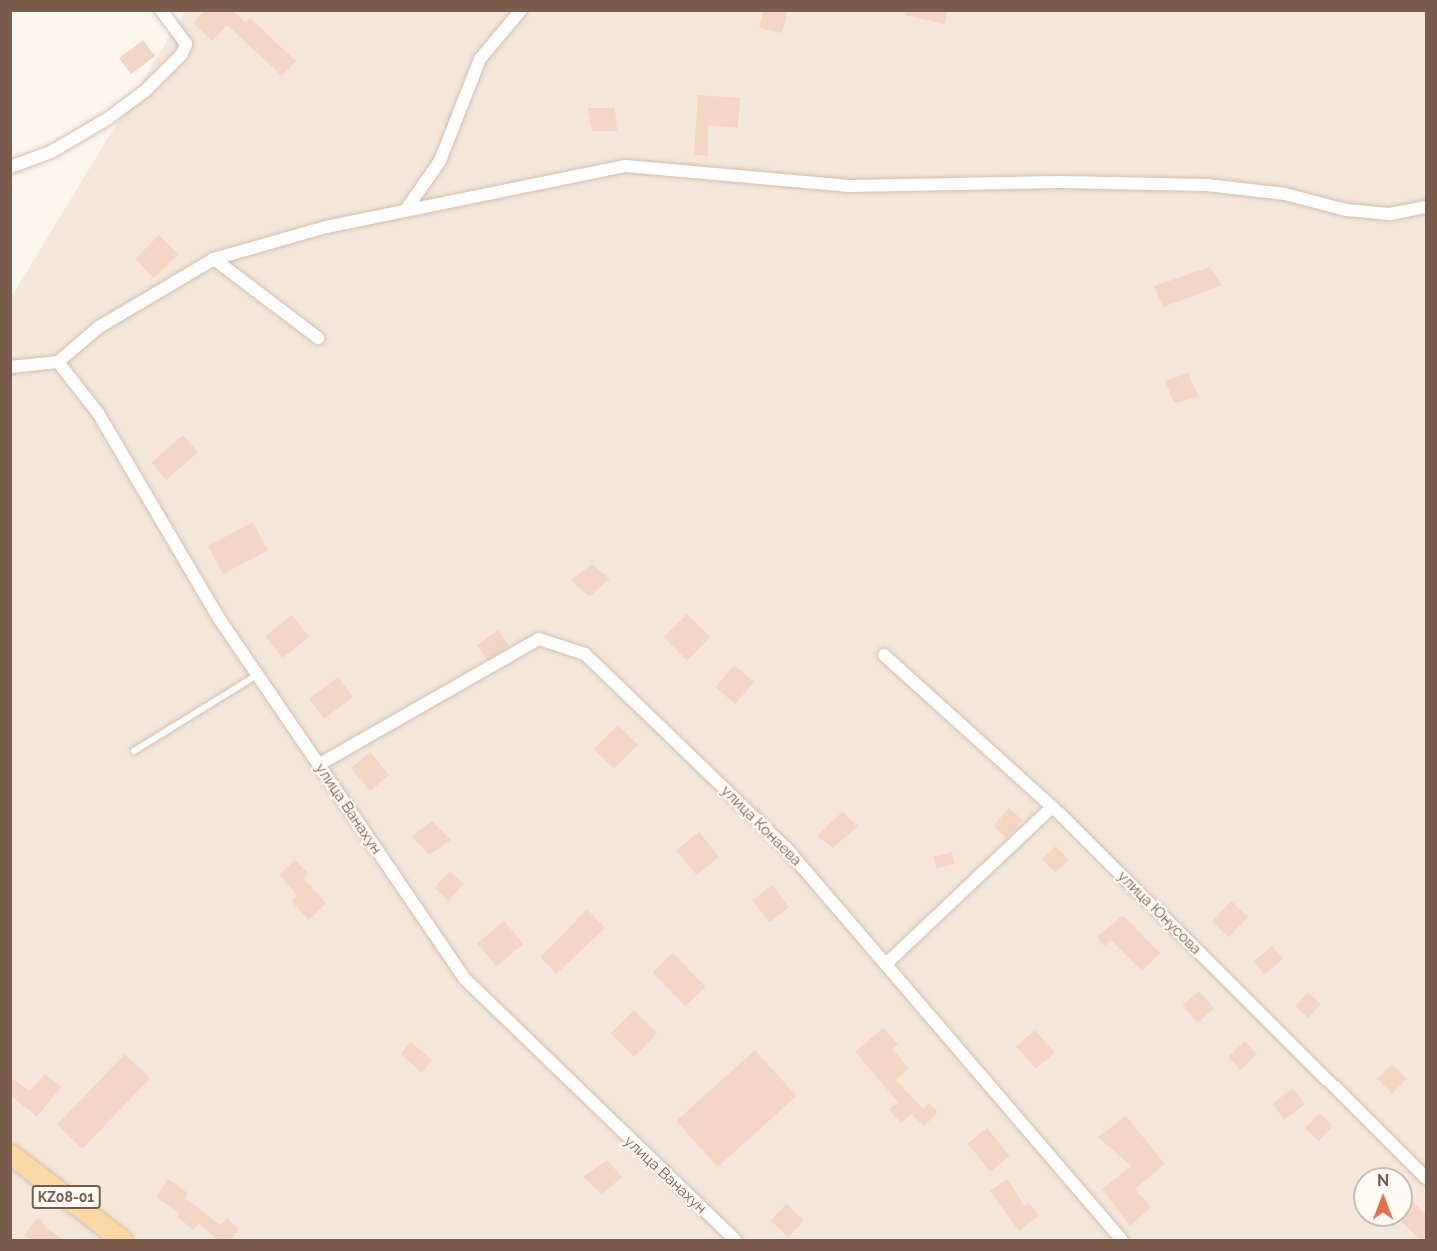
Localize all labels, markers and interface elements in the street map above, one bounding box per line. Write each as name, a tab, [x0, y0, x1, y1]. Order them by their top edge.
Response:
street label: улица Ванахун	[311, 760, 385, 858]
street label: улица Конаева	[717, 782, 805, 870]
street label: улица Юнусова	[1114, 868, 1204, 958]
street label: улица Ванахун	[620, 1132, 710, 1218]
north arrow	[1353, 1167, 1413, 1227]
text: N	[1377, 1171, 1389, 1190]
road number: KZ08-01	[32, 1186, 100, 1208]

